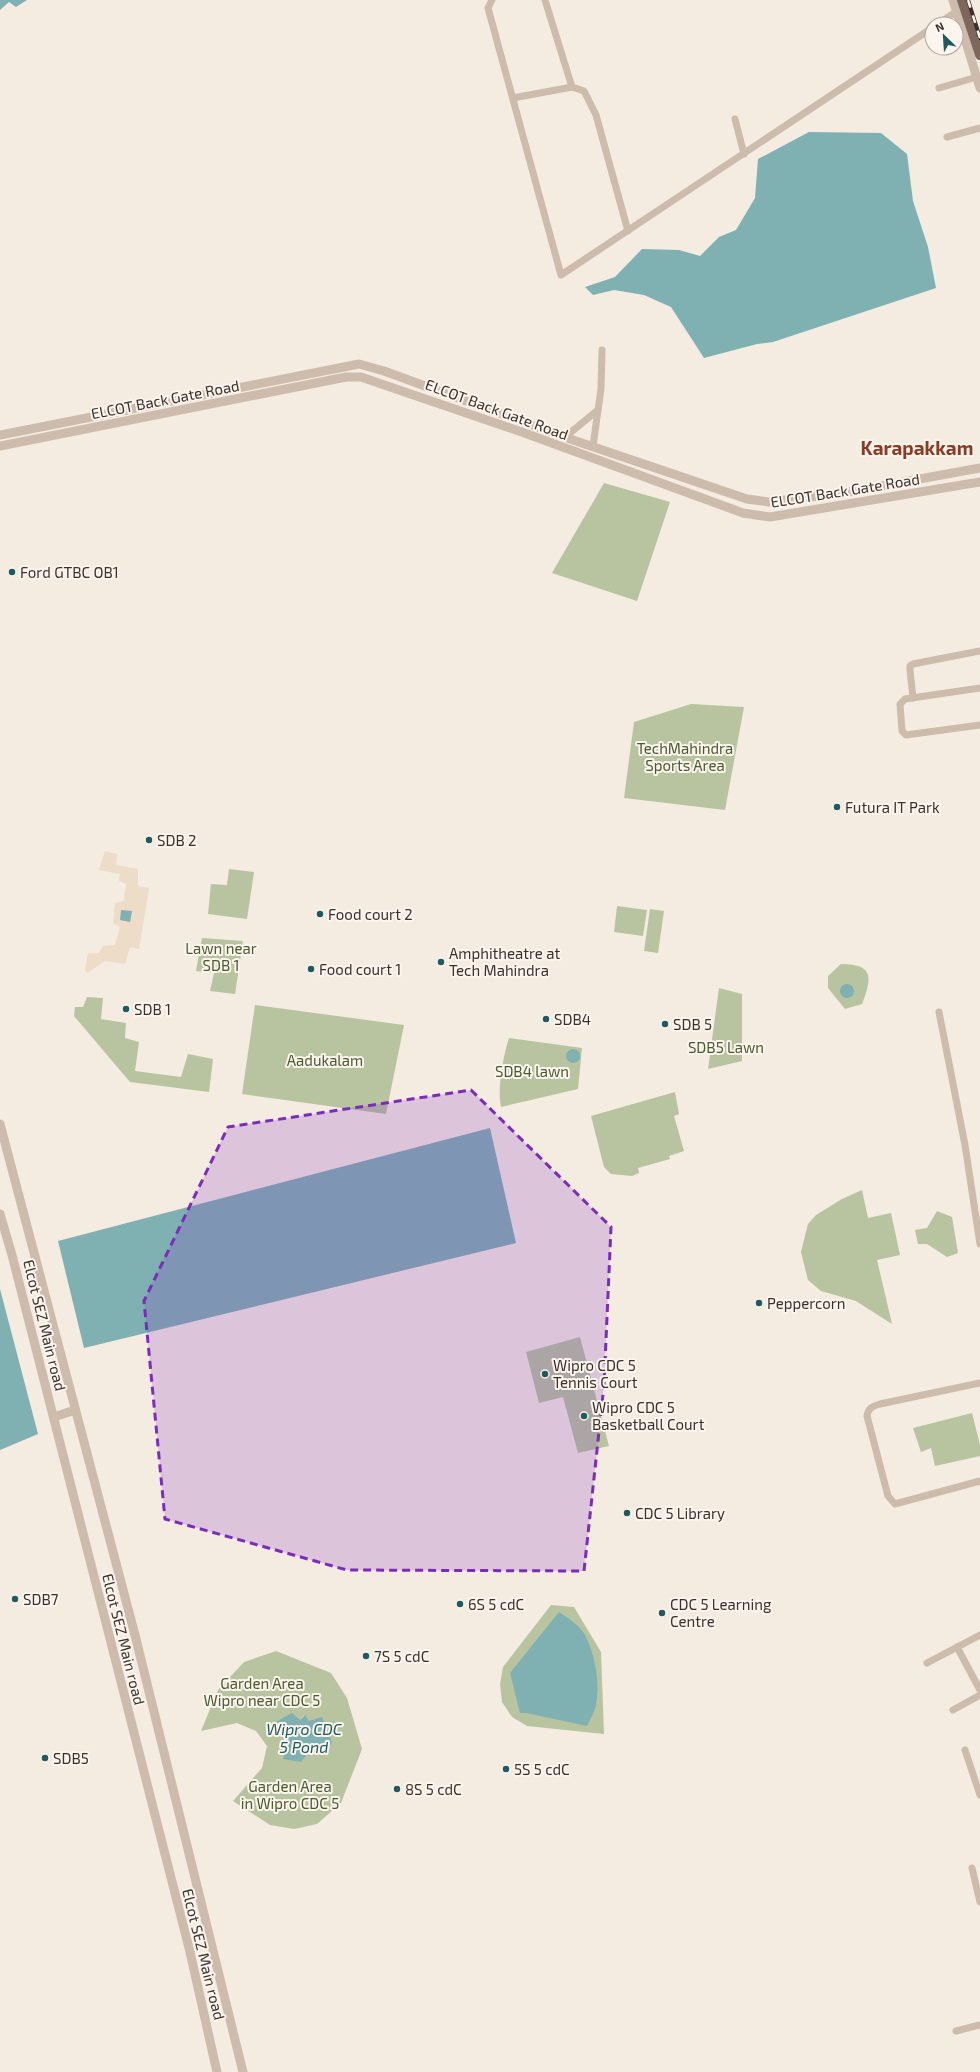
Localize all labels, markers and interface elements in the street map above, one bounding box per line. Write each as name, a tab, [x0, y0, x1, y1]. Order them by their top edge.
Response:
north arrow	[924, 16, 964, 56]
text: N	[933, 19, 946, 34]
street label: ELCOT Back Gate Road	[423, 375, 571, 443]
street label: ELCOT Back Gate Road	[89, 376, 241, 422]
district label: Karapakkam	[861, 436, 973, 459]
street label: ELCOT Back Gate Road	[769, 469, 921, 511]
place label: Ford GTBC OB1	[20, 563, 119, 581]
marker: Ford GTBC OB1	[7, 567, 17, 577]
park label: TechMahindra Sports Area	[637, 739, 733, 774]
place label: Futura IT Park	[845, 798, 940, 816]
marker: Futura IT Park	[832, 802, 842, 812]
place label: SDB 2	[157, 831, 196, 849]
marker: SDB 2	[144, 835, 154, 845]
place label: Food court 2	[328, 905, 413, 923]
marker: Food court 2	[315, 909, 325, 919]
park label: Lawn near SDB 1	[185, 939, 257, 974]
place label: Amphitheatre at Tech Mahindra	[449, 944, 560, 979]
marker: Amphitheatre at Tech Mahindra	[436, 957, 446, 967]
place label: Food court 1	[319, 960, 401, 978]
marker: Food court 1	[306, 964, 316, 974]
place label: SDB 1	[134, 1000, 171, 1018]
marker: SDB 1	[121, 1004, 131, 1014]
place label: SDB4	[554, 1010, 591, 1028]
marker: SDB4	[541, 1014, 551, 1024]
place label: SDB 5	[673, 1015, 712, 1033]
marker: SDB 5	[660, 1019, 670, 1029]
park label: SDB5 Lawn	[688, 1038, 764, 1056]
park label: Aadukalam	[287, 1051, 363, 1069]
park label: SDB4 lawn	[495, 1062, 569, 1080]
street label: Elcot SEZ Main road	[20, 1258, 70, 1392]
place label: Peppercorn	[767, 1294, 846, 1312]
marker: Peppercorn	[754, 1298, 764, 1308]
place label: Wipro CDC 5 Tennis Court	[553, 1356, 638, 1391]
marker: Wipro CDC 5 Tennis Court	[540, 1369, 550, 1379]
place label: Wipro CDC 5 Basketball Court	[592, 1398, 705, 1433]
marker: Wipro CDC 5 Basketball Court	[579, 1411, 589, 1421]
place label: CDC 5 Library	[635, 1504, 725, 1522]
marker: CDC 5 Library	[622, 1508, 632, 1518]
street label: Elcot SEZ Main road	[99, 1572, 149, 1706]
place label: SDB7	[23, 1590, 59, 1608]
marker: SDB7	[10, 1594, 20, 1604]
place label: 6S 5 cdC	[468, 1595, 525, 1613]
place label: CDC 5 Learning Centre	[670, 1595, 772, 1630]
marker: 6S 5 cdC	[455, 1599, 465, 1609]
marker: CDC 5 Learning Centre	[657, 1608, 667, 1618]
place label: 7S 5 cdC	[374, 1647, 430, 1665]
marker: 7S 5 cdC	[361, 1651, 371, 1661]
park label: Garden Area Wipro near CDC 5	[204, 1674, 320, 1709]
water label: Wipro CDC 5 Pond	[266, 1719, 343, 1756]
place label: SDB5	[53, 1749, 89, 1767]
marker: SDB5	[40, 1753, 50, 1763]
place label: 5S 5 cdC	[514, 1760, 570, 1778]
marker: 5S 5 cdC	[501, 1764, 511, 1774]
park label: Garden Area in Wipro CDC 5	[241, 1777, 339, 1812]
place label: 8S 5 cdC	[405, 1780, 462, 1798]
marker: 8S 5 cdC	[392, 1784, 402, 1794]
street label: Elcot SEZ Main road	[179, 1887, 229, 2021]

